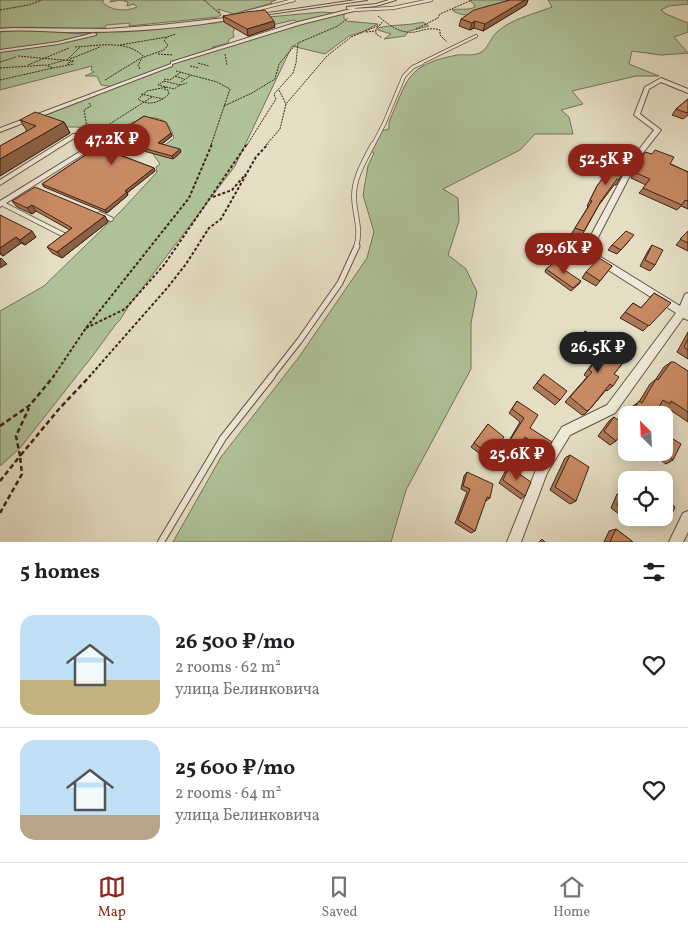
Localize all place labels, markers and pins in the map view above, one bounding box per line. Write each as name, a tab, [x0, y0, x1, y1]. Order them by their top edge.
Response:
pin: 47.2K ₽	[66, 124, 158, 166]
pin: 52.5K ₽	[560, 144, 652, 186]
pin: 29.6K ₽	[518, 232, 610, 275]
pin: 26.5K ₽	[552, 332, 644, 374]
pin: 25.6K ₽	[471, 438, 563, 481]

